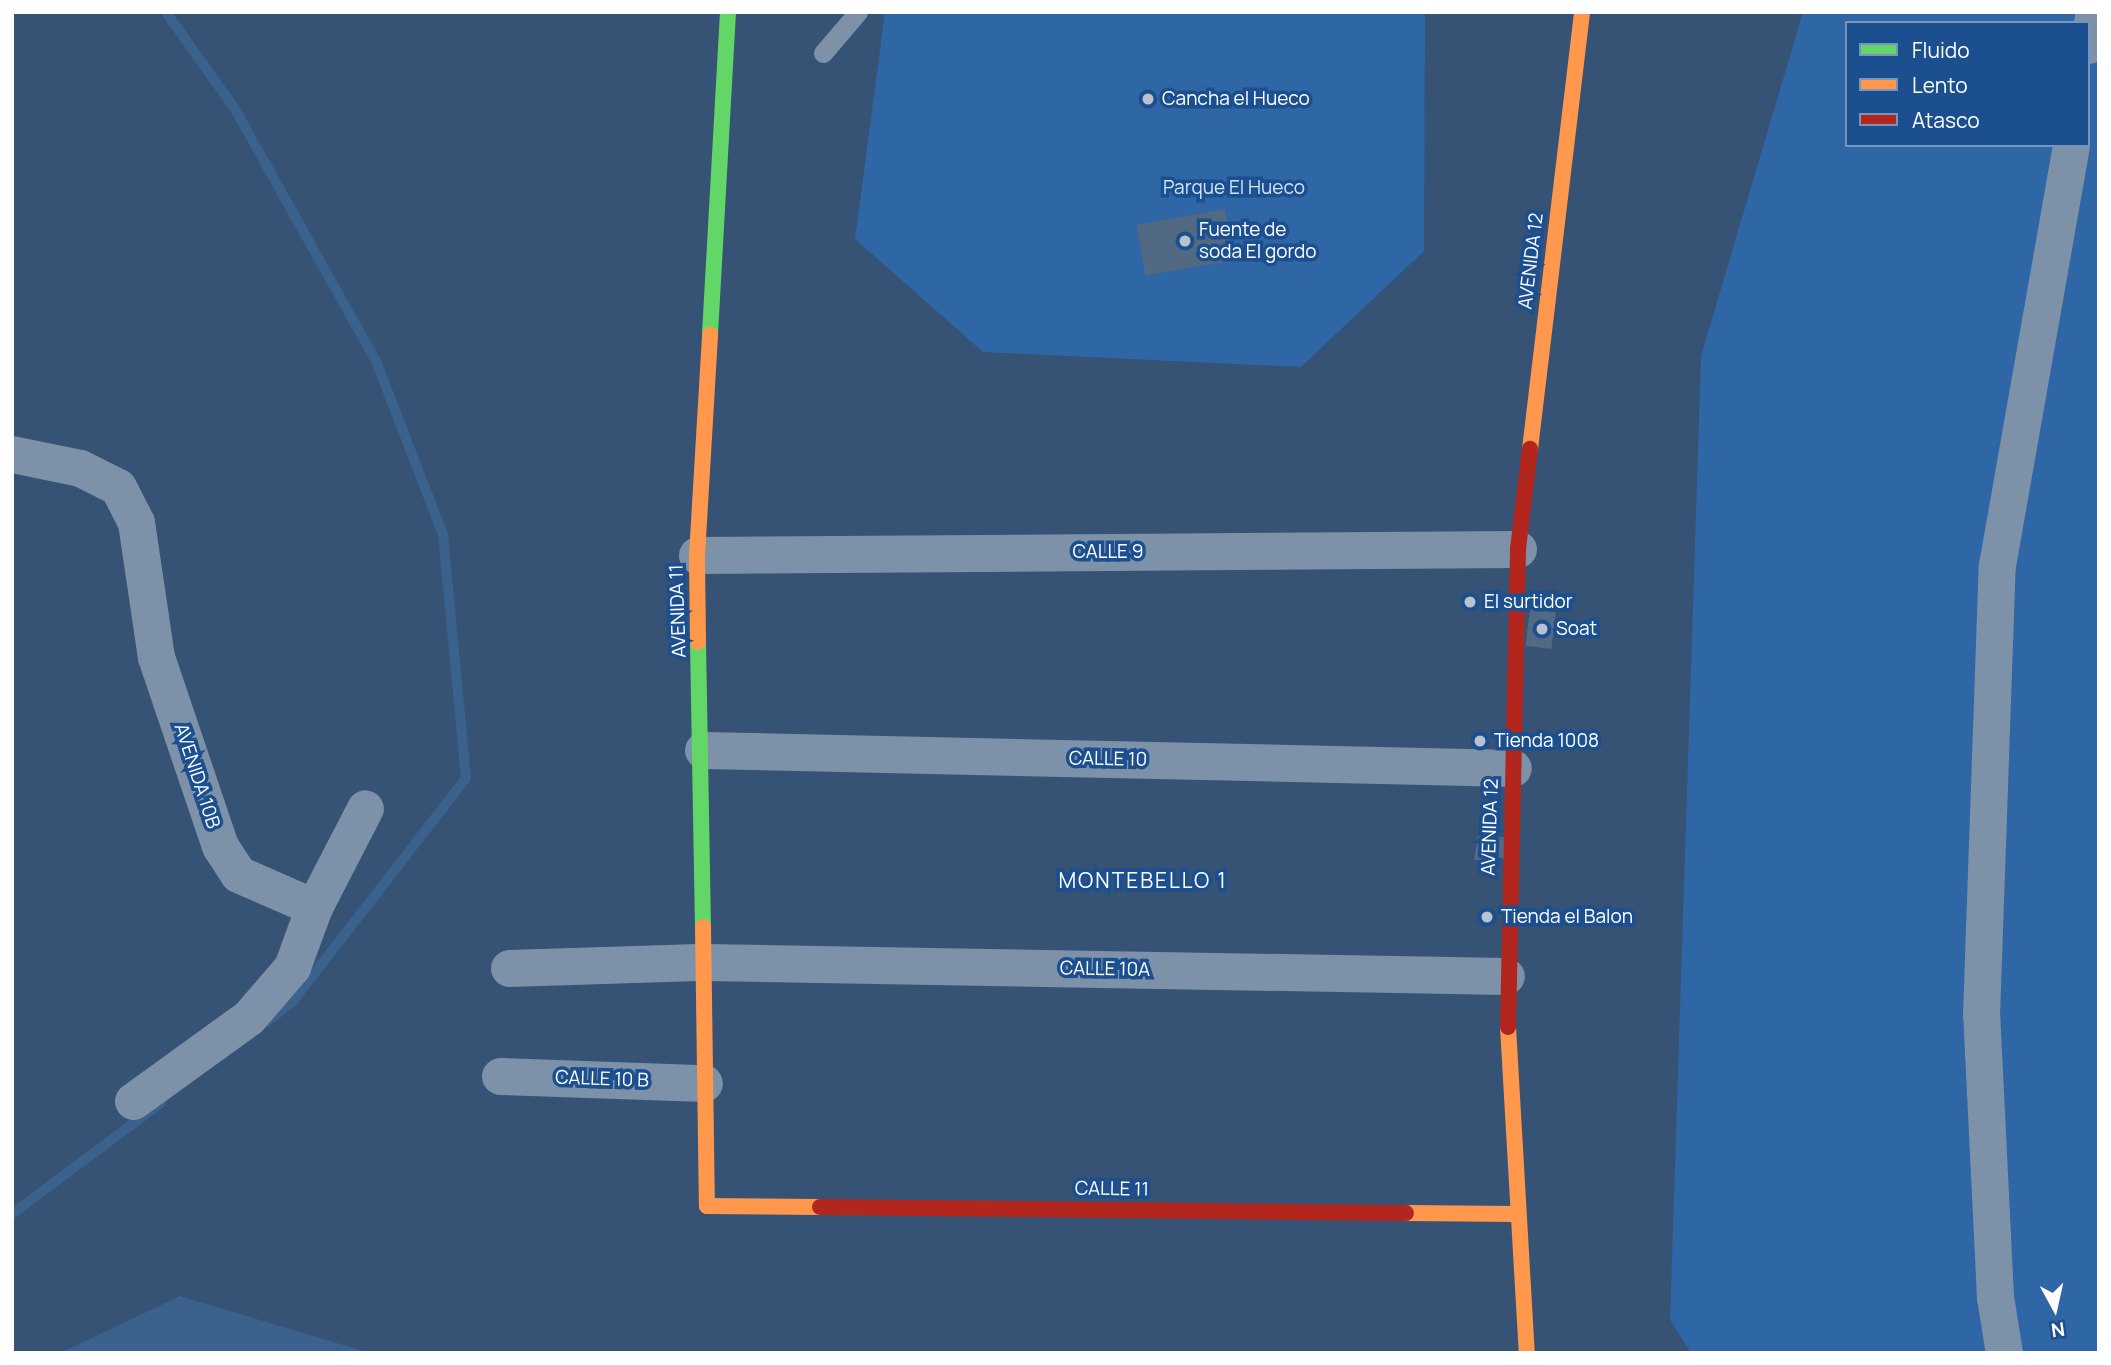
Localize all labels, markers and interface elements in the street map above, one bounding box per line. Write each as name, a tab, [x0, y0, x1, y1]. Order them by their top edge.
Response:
legend	[1845, 21, 2090, 147]
text: Fluido	[1912, 36, 1970, 64]
text: Lento	[1912, 71, 1968, 99]
place label: Cancha el Hueco	[1162, 88, 1310, 110]
marker: Cancha el Hueco	[1140, 91, 1156, 107]
text: Atasco	[1912, 106, 1980, 134]
park label: Parque El Hueco	[1163, 177, 1305, 199]
street label: AVENIDA 12	[1514, 212, 1548, 310]
place label: Fuente de soda El gordo	[1199, 219, 1317, 263]
marker: Fuente de soda El gordo	[1177, 233, 1193, 249]
street label: CALLE 9	[1072, 541, 1144, 563]
street label: AVENIDA 11	[665, 564, 691, 658]
place label: El surtidor	[1484, 591, 1573, 613]
marker: El surtidor	[1462, 594, 1478, 610]
place label: Soat	[1556, 618, 1597, 640]
marker: Soat	[1534, 621, 1550, 637]
street label: AVENIDA 10B	[169, 720, 225, 832]
place label: Tienda 1008	[1494, 730, 1599, 752]
marker: Tienda 1008	[1472, 733, 1488, 749]
street label: CALLE 10	[1069, 747, 1147, 771]
street label: AVENIDA 12	[1477, 778, 1503, 876]
district label: MONTEBELLO 1	[1060, 867, 1226, 893]
place label: Tienda el Balon	[1501, 906, 1633, 928]
marker: Tienda el Balon	[1479, 909, 1495, 925]
street label: CALLE 10A	[1060, 957, 1150, 981]
street label: CALLE 10 B	[555, 1066, 649, 1092]
street label: CALLE 11	[1075, 1177, 1149, 1201]
north arrow	[2020, 1274, 2090, 1344]
text: N	[2049, 1316, 2066, 1344]

